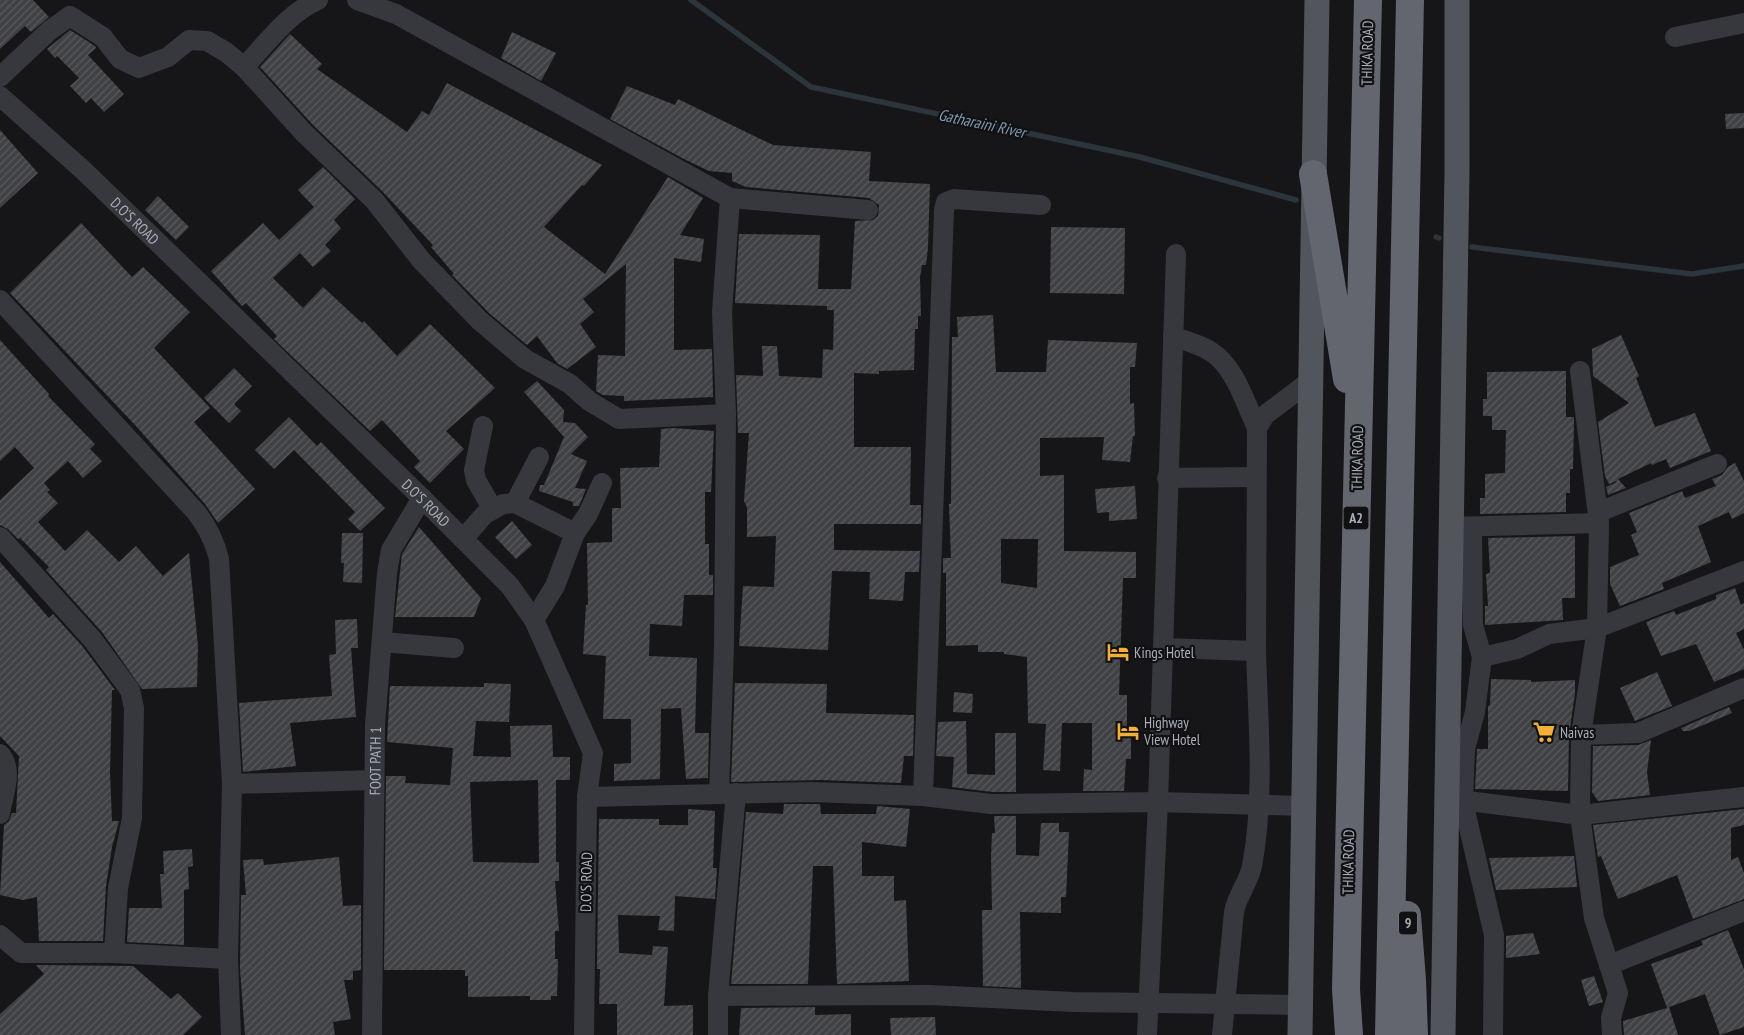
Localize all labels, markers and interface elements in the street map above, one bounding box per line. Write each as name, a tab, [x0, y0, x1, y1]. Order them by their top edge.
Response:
street label: THIKA ROAD	[1357, 20, 1377, 86]
water label: Gatharaini River	[937, 104, 1030, 143]
street label: D.O'S ROAD	[107, 193, 164, 248]
street label: THIKA ROAD	[1347, 425, 1367, 491]
street label: D.O'S ROAD	[398, 475, 454, 530]
road number: A2	[1344, 506, 1368, 530]
hotel icon: Kings Hotel	[1105, 639, 1131, 665]
place label: Kings Hotel	[1134, 643, 1195, 662]
place label: Highway View Hotel	[1143, 713, 1201, 749]
hotel icon: Highway View Hotel	[1115, 718, 1141, 744]
supermarket icon: Naivas	[1531, 719, 1557, 745]
place label: Naivas	[1560, 723, 1594, 742]
street label: FOOT PATH 1	[365, 727, 384, 795]
street label: THIKA ROAD	[1338, 829, 1358, 895]
street label: D.O'S ROAD	[576, 852, 596, 912]
road number: 9	[1399, 911, 1417, 934]

